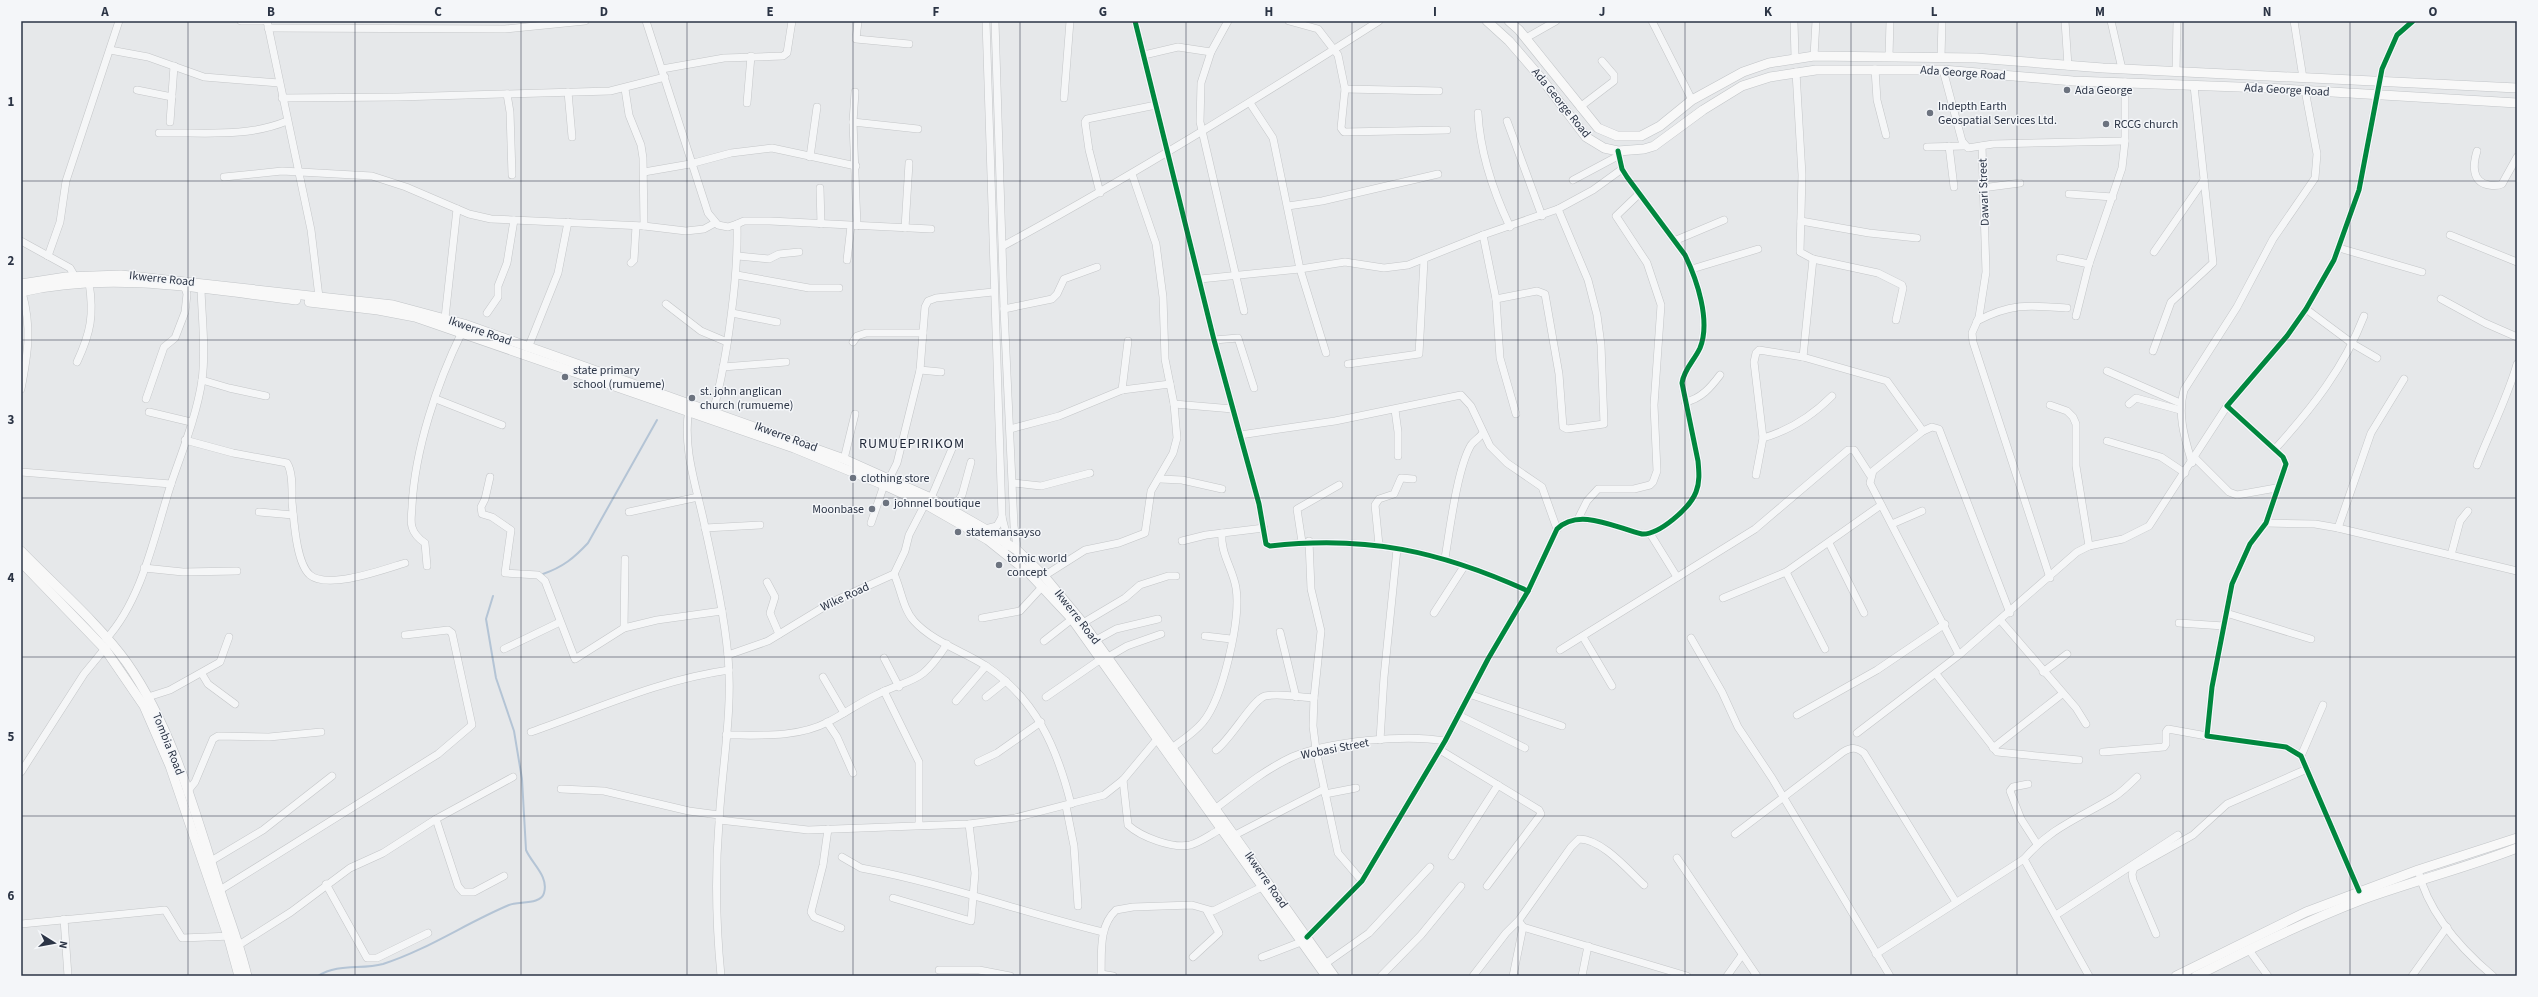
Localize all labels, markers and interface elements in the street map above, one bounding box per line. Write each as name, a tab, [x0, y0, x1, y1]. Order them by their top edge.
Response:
text: A	[100, 3, 109, 21]
text: B	[267, 3, 275, 21]
text: C	[434, 3, 442, 21]
text: D	[600, 3, 608, 21]
text: E	[766, 3, 774, 21]
text: F	[933, 3, 940, 21]
text: G	[1099, 3, 1107, 21]
text: H	[1265, 3, 1273, 21]
text: I	[1433, 3, 1437, 21]
text: J	[1599, 3, 1605, 21]
text: K	[1764, 3, 1773, 21]
text: L	[1931, 3, 1938, 21]
text: M	[2095, 3, 2105, 21]
text: N	[2263, 3, 2271, 21]
text: O	[2429, 3, 2438, 21]
street label: Ada George Road	[1920, 62, 2006, 84]
street label: Ada George Road	[1527, 64, 1595, 142]
street label: Ada George Road	[2244, 79, 2330, 101]
place label: Ada George	[2075, 82, 2132, 99]
marker: Ada George	[2062, 85, 2072, 95]
text: 1	[8, 93, 15, 111]
place label: Indepth Earth Geospatial Services Ltd.	[1938, 98, 2057, 129]
marker: Indepth Earth Geospatial Services Ltd.	[1925, 108, 1935, 118]
place label: RCCG church	[2114, 116, 2178, 133]
marker: RCCG church	[2101, 119, 2111, 129]
street label: Dawari Street	[1974, 158, 1994, 226]
text: 2	[8, 252, 15, 270]
street label: Ikwerre Road	[128, 267, 196, 291]
street label: Ikwerre Road	[446, 312, 514, 350]
place label: state primary school (rumueme)	[573, 362, 665, 393]
marker: state primary school (rumueme)	[560, 372, 570, 382]
place label: st. john anglican church (rumueme)	[700, 383, 793, 414]
marker: st. john anglican church (rumueme)	[687, 393, 697, 403]
text: 3	[8, 411, 15, 429]
street label: Ikwerre Road	[752, 418, 820, 456]
district label: RUMUEPIRIKOM	[859, 434, 965, 454]
place label: clothing store	[861, 470, 930, 487]
marker: clothing store	[848, 473, 858, 483]
place label: johnnel boutique	[893, 495, 980, 512]
marker: johnnel boutique	[881, 498, 891, 508]
place label: Moonbase	[812, 501, 864, 518]
marker: Moonbase	[867, 504, 877, 514]
place label: statemansayso	[966, 524, 1041, 541]
marker: statemansayso	[953, 527, 963, 537]
place label: tomic world concept	[1007, 550, 1067, 581]
marker: tomic world concept	[994, 560, 1004, 570]
text: 4	[8, 569, 15, 587]
street label: Wike Road	[818, 578, 872, 616]
street label: Ikwerre Road	[1050, 586, 1104, 648]
street label: Tombia Road	[148, 710, 188, 778]
text: 5	[8, 728, 15, 746]
street label: Wobasi Street	[1300, 734, 1370, 764]
street label: Ikwerre Road	[1240, 848, 1292, 912]
text: 6	[8, 887, 15, 905]
north arrow	[34, 923, 74, 963]
text: N	[55, 940, 71, 950]

